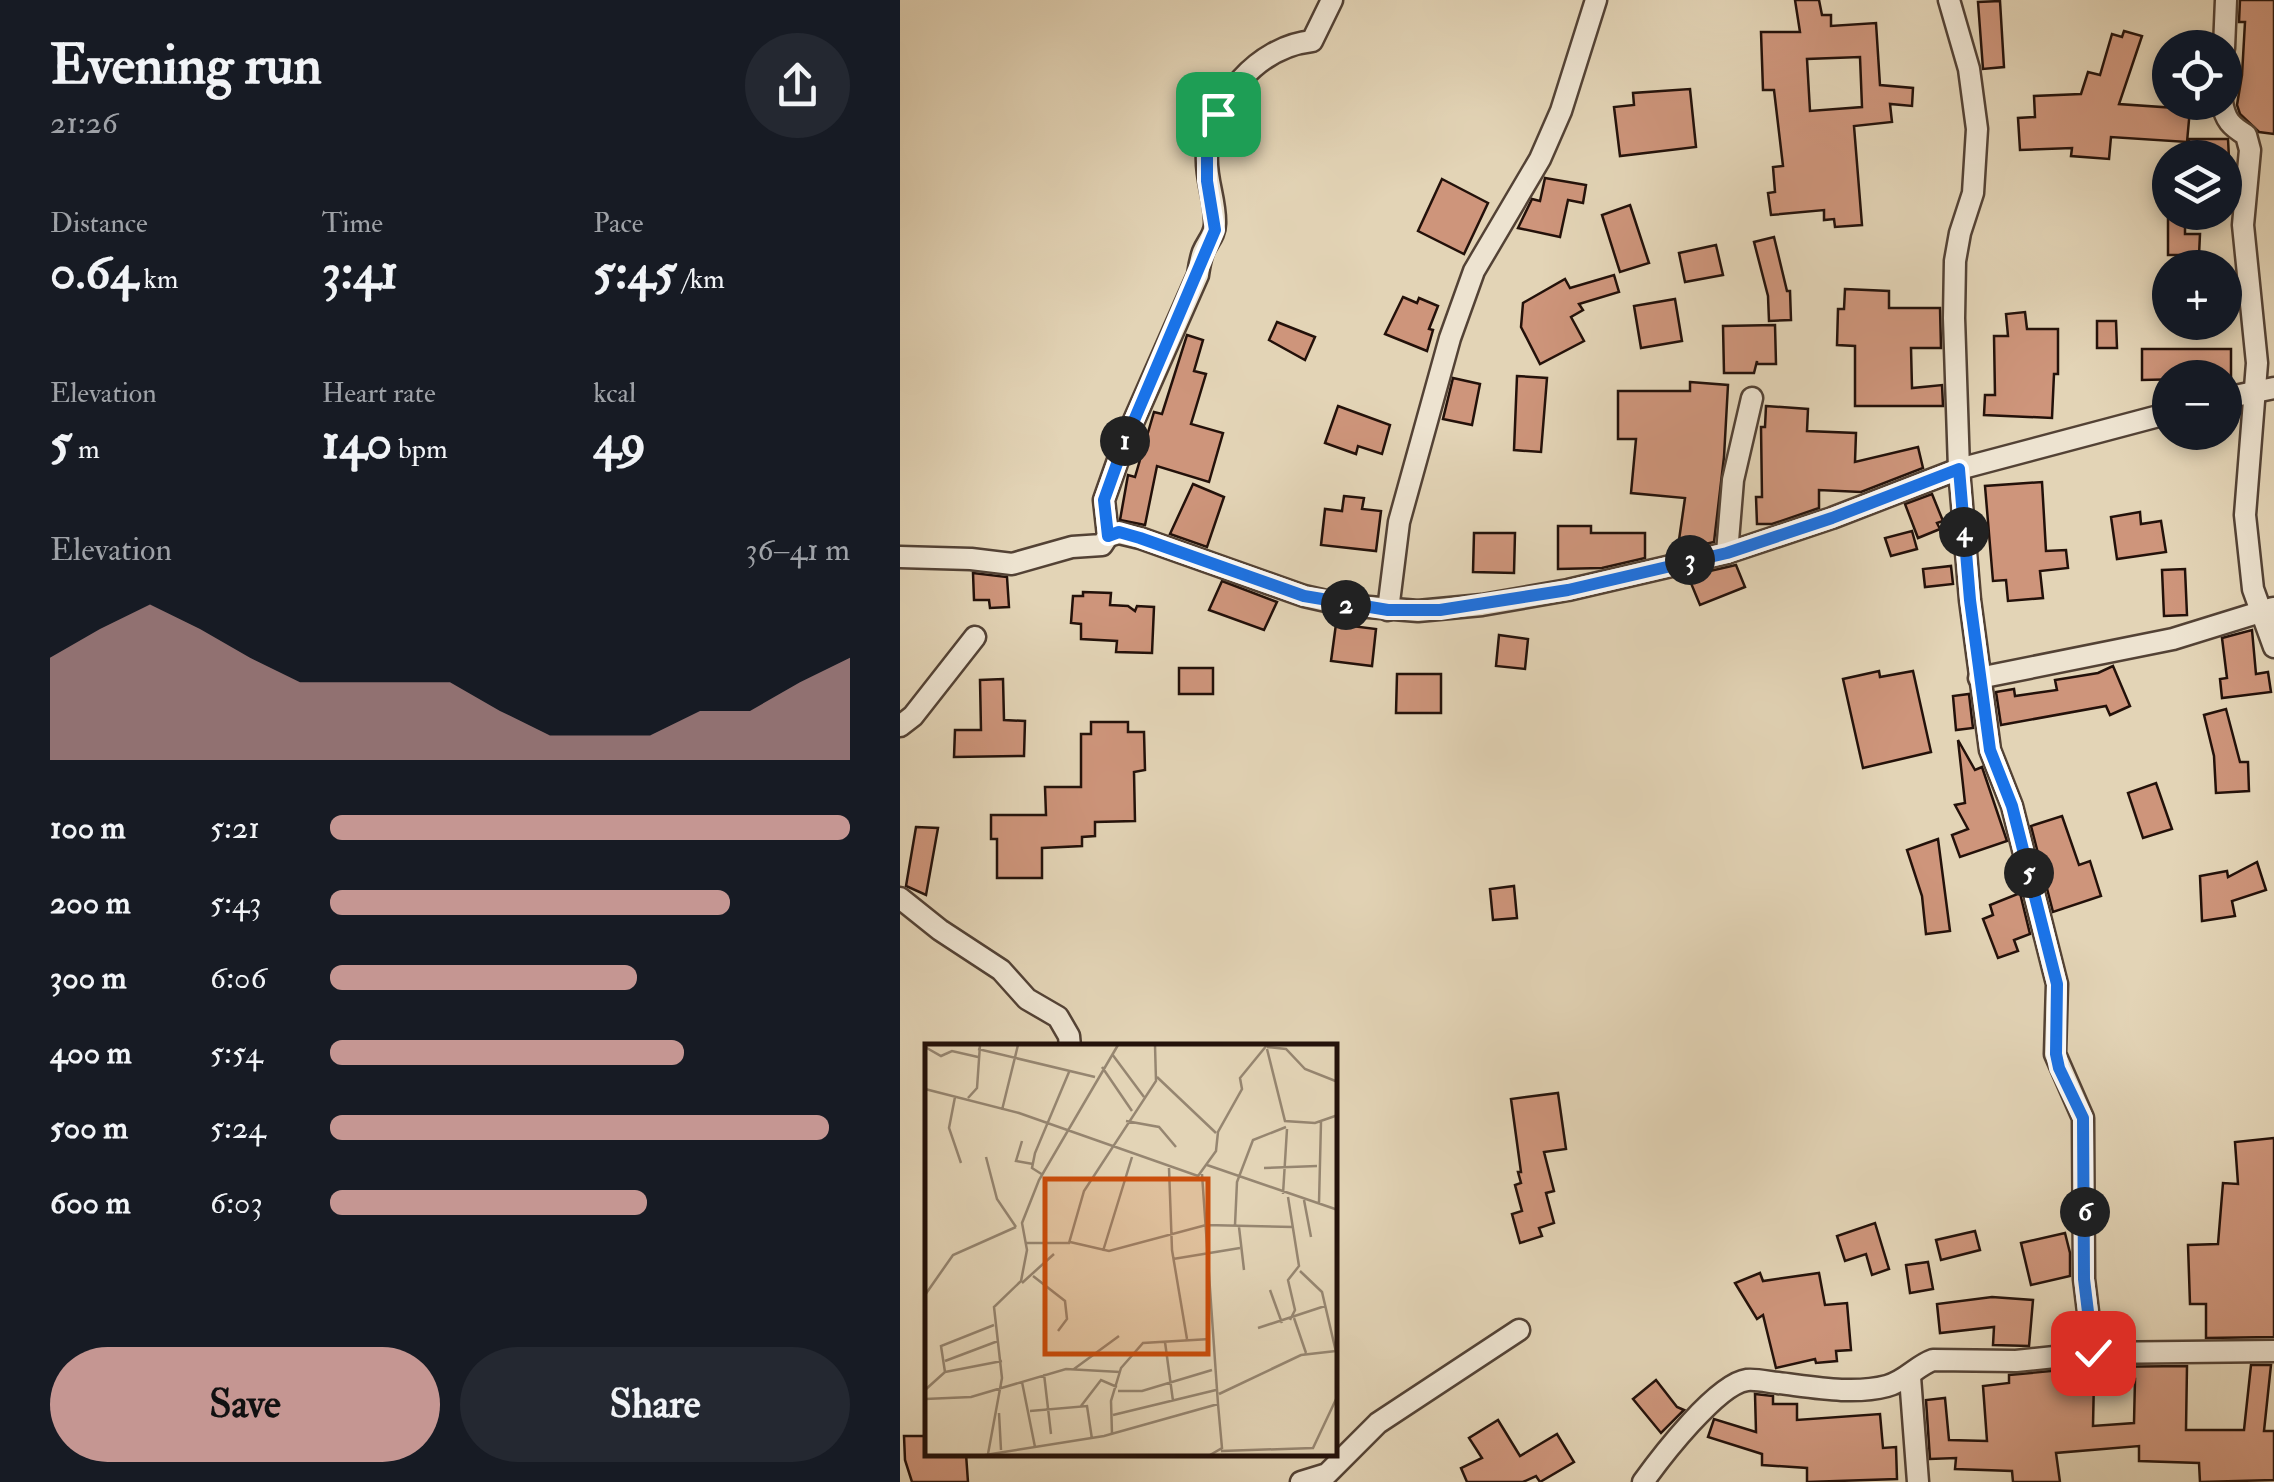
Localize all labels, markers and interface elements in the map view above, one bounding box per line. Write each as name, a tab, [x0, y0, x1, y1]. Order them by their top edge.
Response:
map controls	[2152, 30, 2242, 450]
button: locate	[2152, 30, 2242, 120]
text: Evening run	[50, 31, 322, 100]
button: share	[745, 33, 850, 138]
pin	[1176, 72, 1261, 157]
icon: arrive	[1191, 87, 1246, 142]
text: 21:26	[50, 103, 118, 143]
button: layers	[2152, 140, 2242, 230]
text: Distance	[50, 206, 148, 241]
text: Time	[322, 206, 383, 241]
text: Pace	[593, 206, 644, 241]
text: 0.64	[50, 241, 138, 304]
text: 3:41	[322, 241, 398, 304]
text: 5:45	[593, 241, 677, 304]
button: +	[2152, 250, 2242, 340]
text: km	[138, 262, 178, 297]
text: /km	[677, 262, 725, 297]
button: −	[2152, 360, 2242, 450]
text: Elevation	[50, 376, 157, 411]
text: Heart rate	[322, 376, 436, 411]
text: kcal	[593, 376, 636, 411]
text: 5	[50, 411, 72, 474]
text: 140	[322, 411, 392, 474]
text: 49	[593, 411, 646, 474]
pin: 1	[1100, 416, 1150, 466]
text: 1	[1120, 423, 1130, 458]
text: m	[72, 432, 100, 467]
text: bpm	[392, 432, 448, 467]
pin: 4	[1939, 507, 1989, 557]
text: 4	[1956, 514, 1972, 549]
text: Elevation	[50, 530, 172, 570]
text: 36–41 m	[745, 530, 850, 570]
pin: 3	[1665, 535, 1715, 585]
text: 3	[1685, 542, 1695, 577]
pin: 2	[1321, 580, 1371, 630]
text: 2	[1339, 587, 1353, 622]
text: 100 m	[50, 808, 126, 848]
text: 5:21	[210, 808, 260, 848]
pin: 5	[2004, 848, 2054, 898]
text: 5	[2023, 855, 2035, 890]
text: 200 m	[50, 883, 131, 923]
text: 5:43	[210, 883, 262, 923]
text: 300 m	[50, 958, 127, 998]
text: 6:06	[210, 958, 267, 998]
text: 400 m	[50, 1033, 132, 1073]
text: 5:54	[210, 1033, 262, 1073]
inset map	[925, 1044, 1338, 1457]
text: 500 m	[50, 1108, 128, 1148]
text: 5:24	[210, 1108, 265, 1148]
text: 600 m	[50, 1183, 131, 1223]
text: 6:03	[210, 1183, 263, 1223]
pin: 6	[2060, 1187, 2110, 1237]
text: 6	[2078, 1194, 2092, 1229]
pin	[2051, 1311, 2136, 1396]
icon: check	[2066, 1326, 2121, 1381]
button: Save	[50, 1347, 440, 1462]
button: Share	[460, 1347, 850, 1462]

